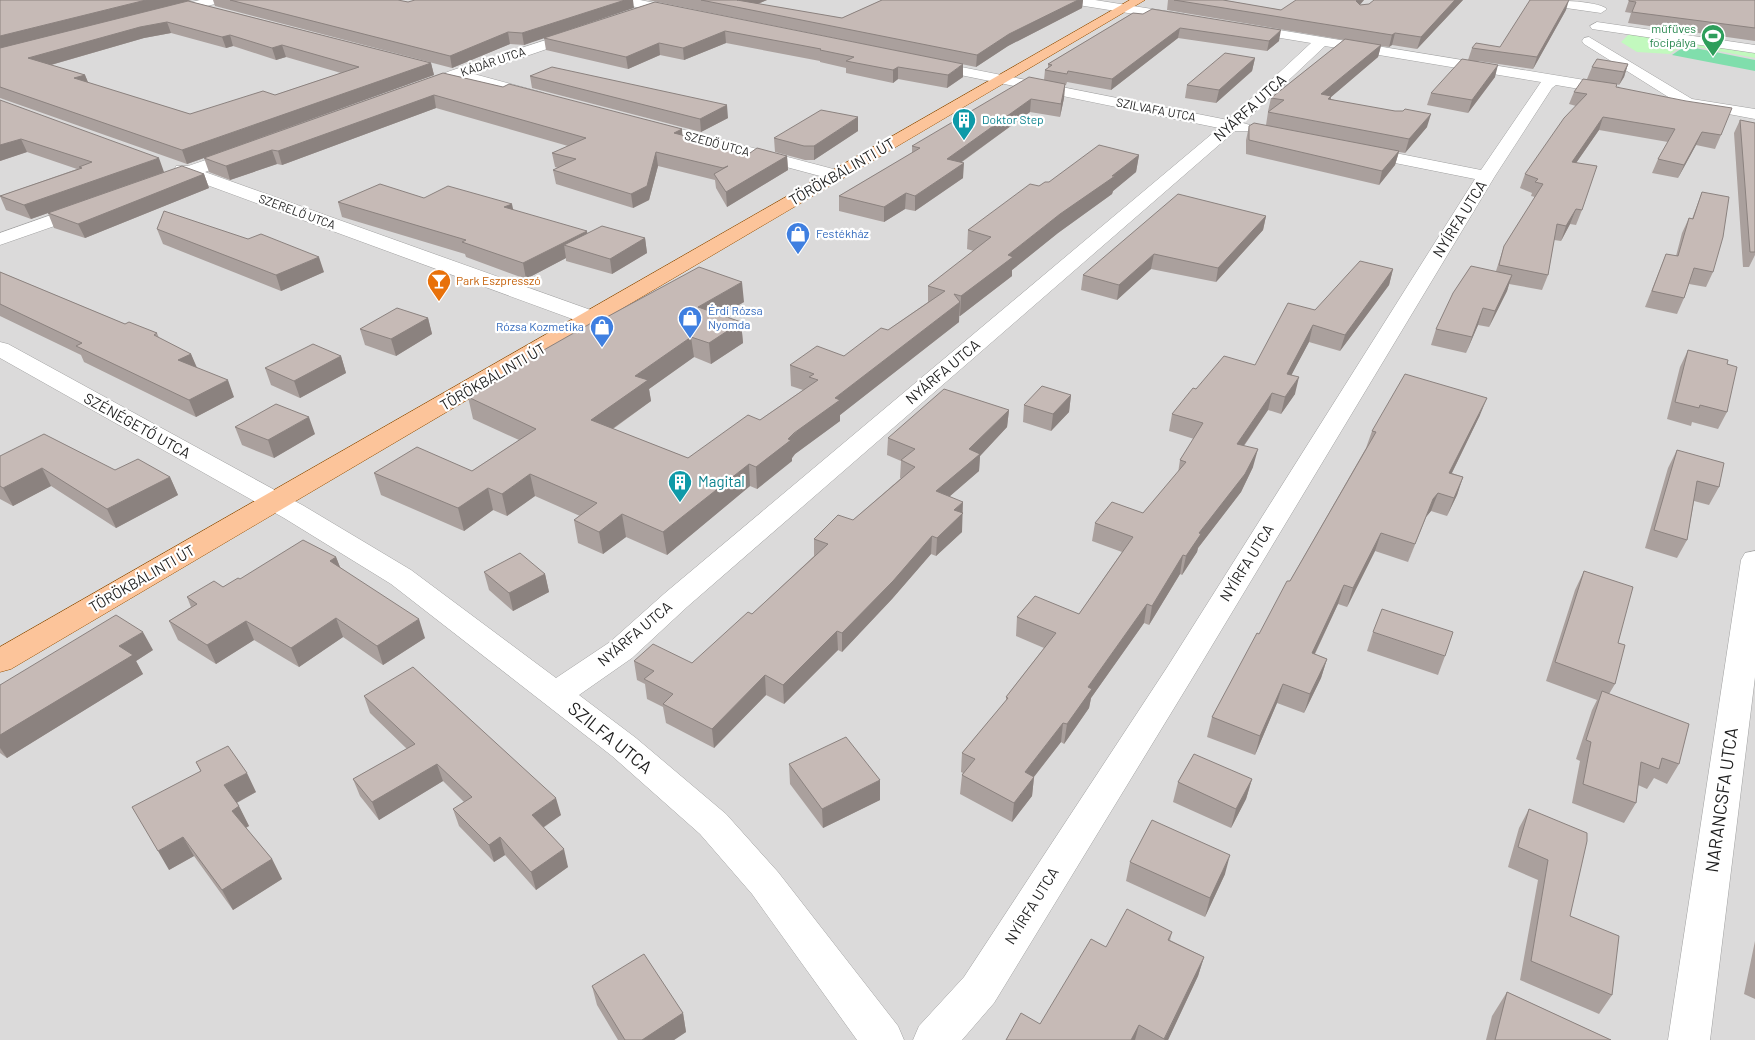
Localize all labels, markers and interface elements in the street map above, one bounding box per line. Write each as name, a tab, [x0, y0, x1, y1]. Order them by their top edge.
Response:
place label: műfüves focipálya	[1649, 21, 1696, 49]
sports icon: műfüves focipálya	[1700, 23, 1726, 57]
street label: KÁDÁR UTCA	[458, 43, 527, 79]
street label: NYÁRFA UTCA	[1209, 70, 1289, 145]
street label: SZILVAFA UTCA	[1115, 94, 1197, 124]
building icon: Doktor Step	[951, 107, 977, 141]
place label: Doktor Step	[982, 112, 1044, 126]
street label: SZEDŐ UTCA	[683, 128, 751, 158]
street label: TÖRÖKBÁLINTI ÚT	[785, 134, 898, 209]
street label: NYÍRFA UTCA	[1428, 177, 1490, 260]
street label: SZERELŐ UTCA	[257, 191, 338, 231]
shop icon: Festékház	[785, 221, 811, 255]
place label: Festékház	[816, 226, 869, 240]
bar icon: Park Eszpresszó	[426, 268, 452, 302]
place label: Park Eszpresszó	[456, 273, 541, 287]
place label: Érdi Rózsa Nyomda	[708, 303, 763, 331]
shop icon: Érdi Rózsa Nyomda	[677, 305, 703, 339]
shop icon: Rózsa Kozmetika	[589, 314, 615, 348]
place label: Rózsa Kozmetika	[496, 319, 584, 333]
street label: NYÁRFA UTCA	[902, 335, 983, 407]
street label: TÖRÖKBÁLINTI ÚT	[436, 339, 549, 414]
street label: SZÉNÉGETŐ UTCA	[81, 388, 194, 462]
building icon: Magital	[667, 469, 693, 503]
place label: Magital	[698, 472, 745, 490]
street label: NYÍRFA UTCA	[1215, 521, 1277, 604]
street label: TÖRÖKBÁLINTI ÚT	[85, 541, 198, 616]
street label: NYÁRFA UTCA	[594, 597, 675, 669]
street label: SZILFA UTCA	[564, 697, 657, 778]
street label: NARANCSFA UTCA	[1700, 726, 1742, 874]
street label: NYÍRFA UTCA	[1000, 864, 1062, 947]

